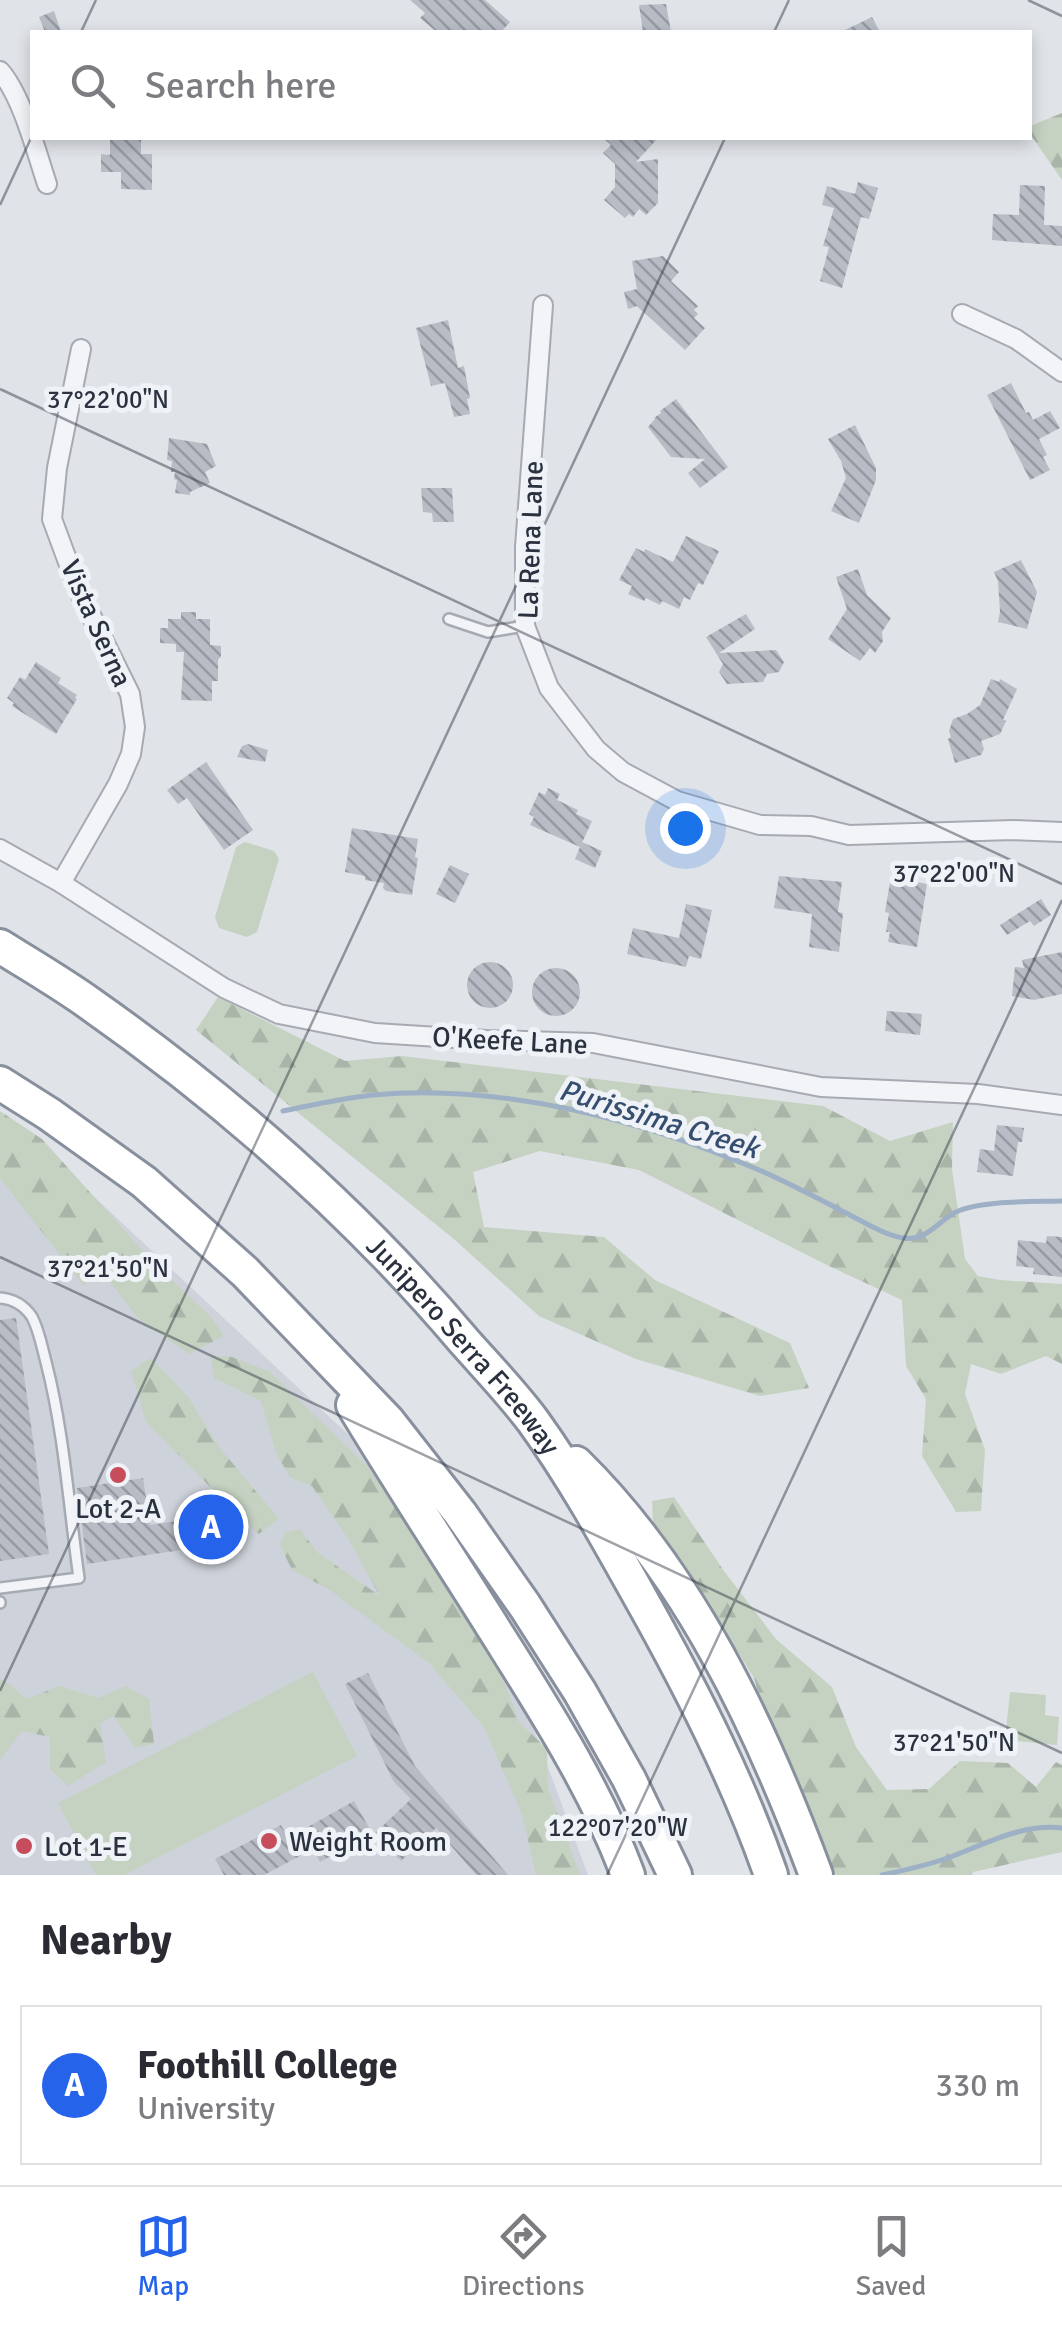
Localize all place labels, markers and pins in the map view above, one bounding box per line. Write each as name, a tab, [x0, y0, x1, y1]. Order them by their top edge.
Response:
marker: Lot 2-A	[107, 1464, 129, 1486]
pin: A	[178, 1490, 244, 1564]
place label: Lot 2-A	[75, 1492, 161, 1526]
place label: Weight Room	[289, 1825, 447, 1859]
place label: Lot 1-E	[44, 1830, 128, 1864]
marker: Weight Room	[258, 1830, 280, 1852]
marker: Lot 1-E	[13, 1835, 35, 1857]

